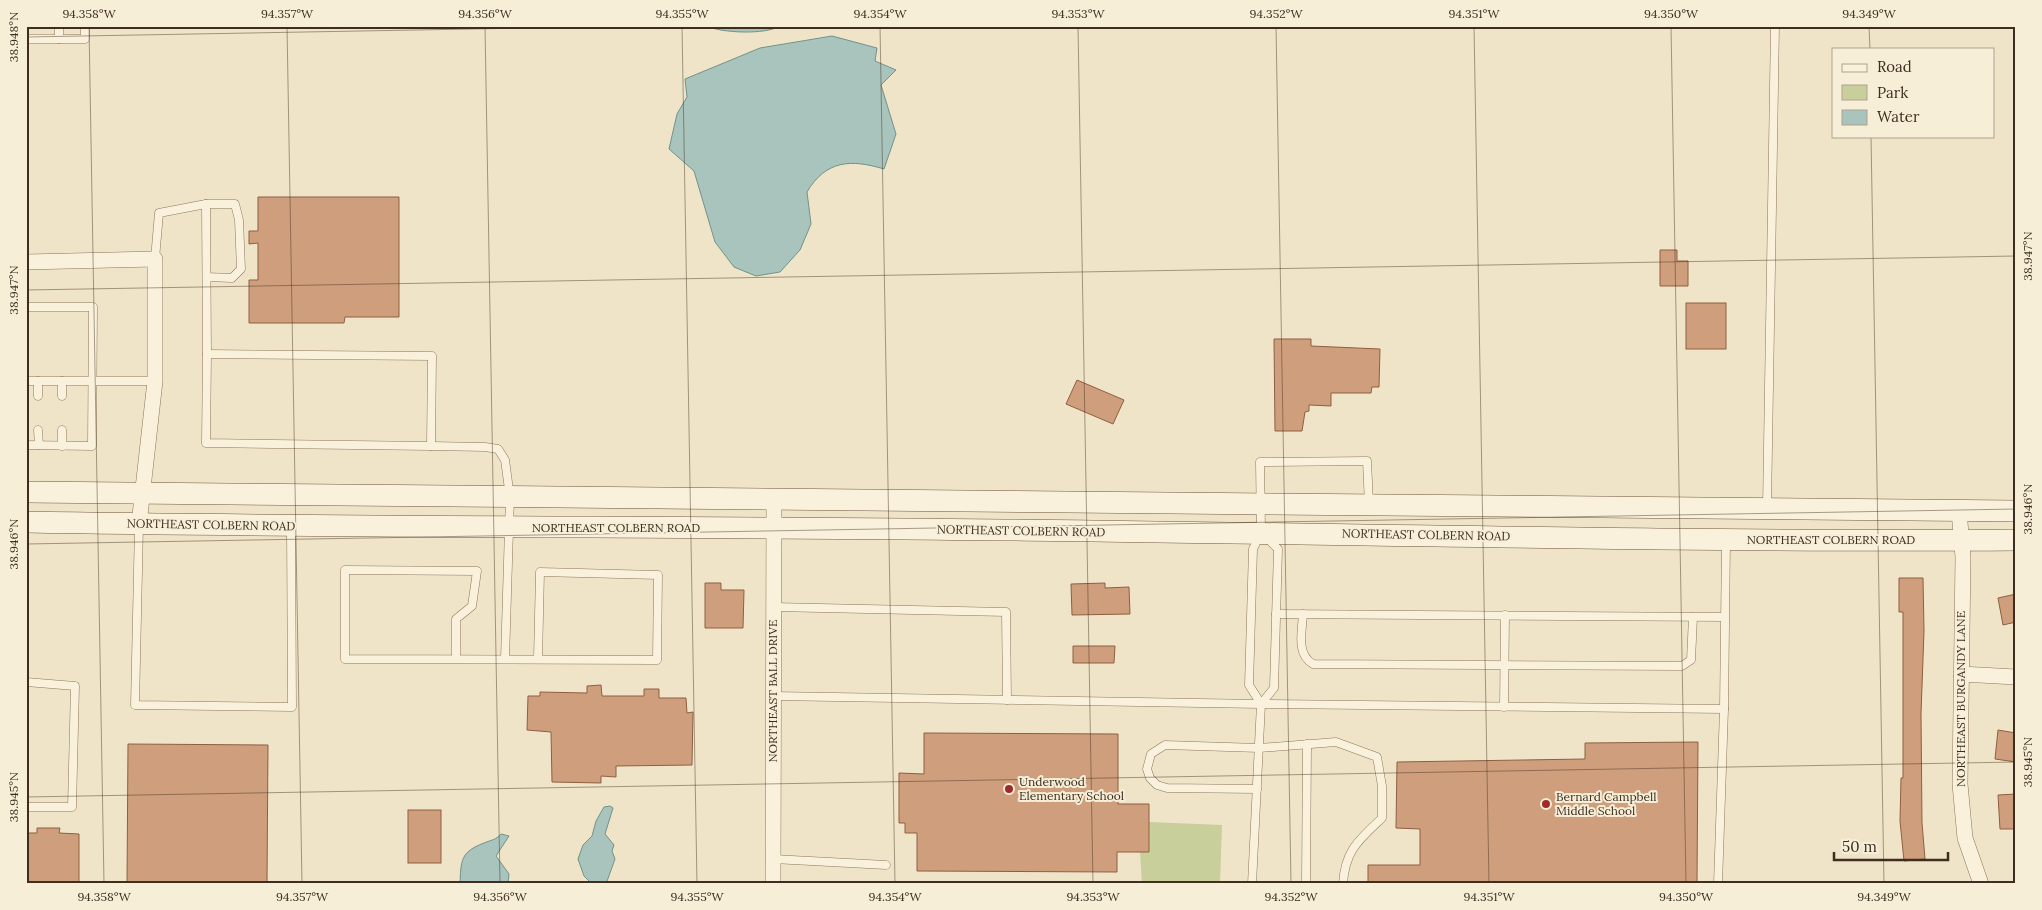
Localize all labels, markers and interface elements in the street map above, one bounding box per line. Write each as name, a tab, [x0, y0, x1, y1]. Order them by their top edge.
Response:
text: 94.358°W	[62, 6, 117, 21]
text: 94.357°W	[261, 6, 314, 21]
text: 94.356°W	[458, 6, 513, 21]
text: 94.355°W	[656, 6, 710, 21]
text: 94.354°W	[854, 6, 907, 21]
text: 94.353°W	[1051, 6, 1106, 21]
text: 94.352°W	[1250, 6, 1303, 21]
text: 94.351°W	[1449, 6, 1500, 21]
text: 94.350°W	[1644, 6, 1699, 21]
text: 94.349°W	[1842, 6, 1897, 21]
text: 38.948°N	[6, 12, 21, 62]
legend	[1832, 48, 1994, 138]
text: Road	[1877, 57, 1912, 76]
text: Park	[1877, 83, 1908, 102]
text: Water	[1877, 107, 1920, 126]
text: 38.947°N	[2020, 231, 2035, 281]
text: 38.947°N	[6, 265, 21, 315]
text: 38.946°N	[2020, 484, 2035, 534]
street label: NORTHEAST COLBERN ROAD	[127, 516, 295, 533]
text: 38.946°N	[6, 519, 21, 569]
street label: NORTHEAST COLBERN ROAD	[532, 520, 700, 535]
street label: NORTHEAST COLBERN ROAD	[937, 522, 1105, 539]
street label: NORTHEAST COLBERN ROAD	[1342, 526, 1510, 543]
street label: NORTHEAST COLBERN ROAD	[1747, 532, 1915, 547]
street label: NORTHEAST BURGANDY LANE	[1953, 611, 1968, 787]
street label: NORTHEAST BALL DRIVE	[765, 619, 780, 763]
text: 38.945°N	[2020, 737, 2035, 787]
text: 38.945°N	[6, 772, 21, 822]
place label: Underwood Elementary School	[1019, 774, 1124, 803]
marker: Underwood Elementary School	[1003, 783, 1015, 795]
place label: Bernard Campbell Middle School	[1556, 789, 1657, 818]
marker: Bernard Campbell Middle School	[1540, 798, 1552, 810]
scale bar	[1834, 830, 1948, 862]
text: 50 m	[1842, 837, 1877, 856]
text: 94.358°W	[77, 889, 132, 904]
text: 94.357°W	[276, 889, 329, 904]
text: 94.356°W	[473, 889, 528, 904]
text: 94.355°W	[671, 889, 725, 904]
text: 94.354°W	[869, 889, 922, 904]
text: 94.353°W	[1066, 889, 1121, 904]
text: 94.352°W	[1265, 889, 1318, 904]
text: 94.351°W	[1464, 889, 1515, 904]
text: 94.350°W	[1659, 889, 1714, 904]
text: 94.349°W	[1857, 889, 1912, 904]

